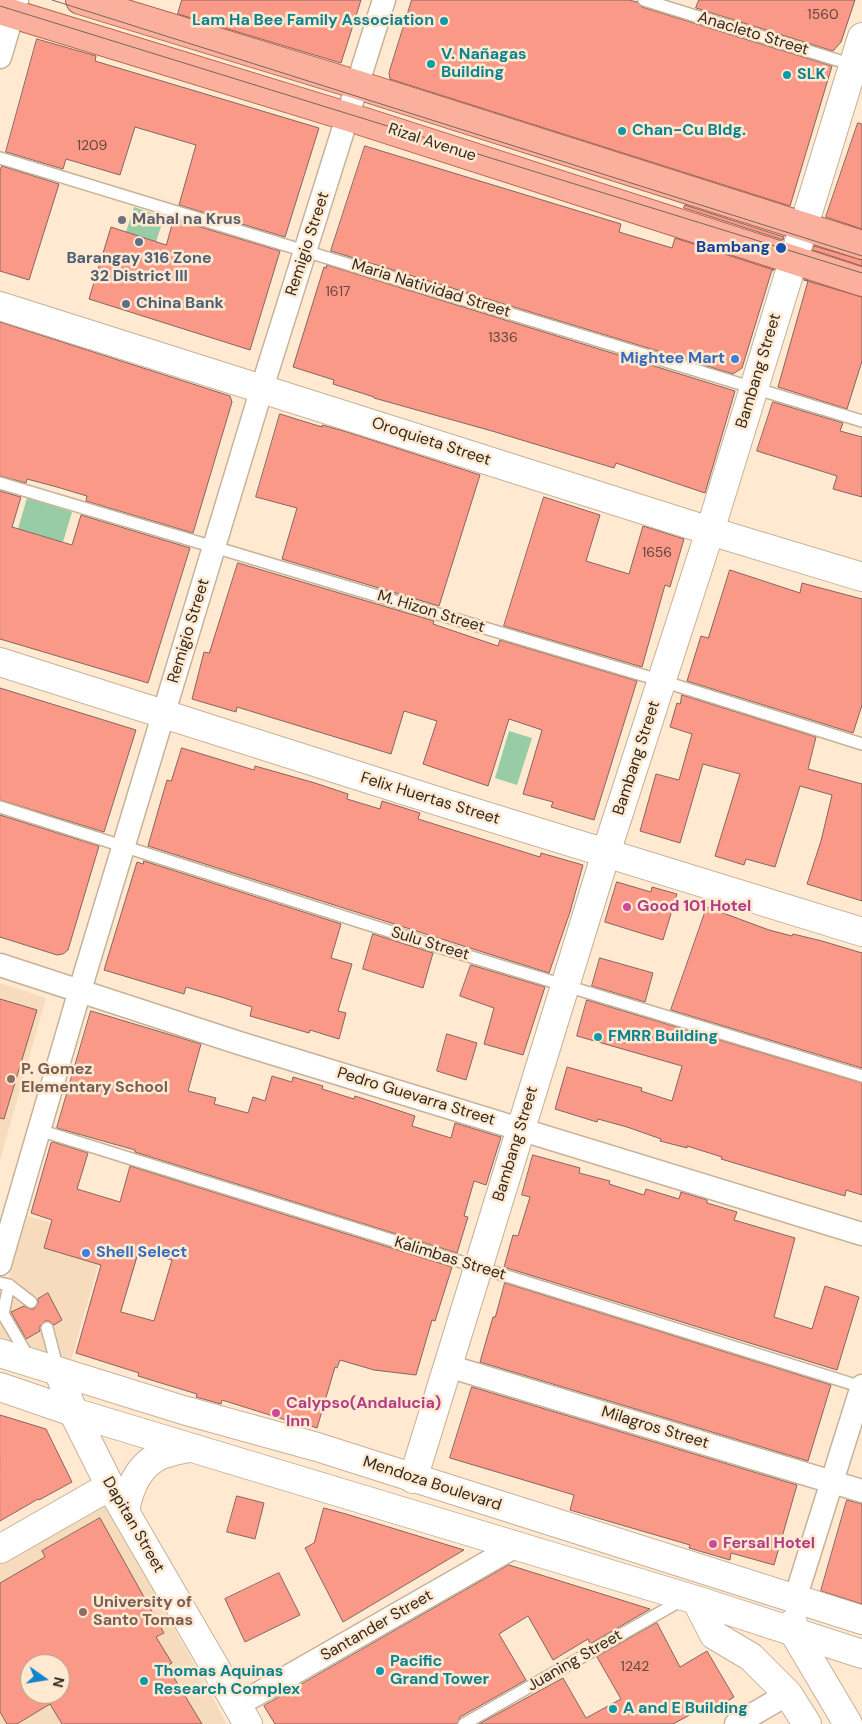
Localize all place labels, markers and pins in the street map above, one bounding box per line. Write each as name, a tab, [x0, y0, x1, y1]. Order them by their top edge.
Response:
place label: Lam Ha Bee Family Association	[192, 11, 434, 31]
marker: Lam Ha Bee Family Association	[438, 15, 450, 27]
place label: V. Nañagas Building	[441, 45, 527, 83]
marker: V. Nañagas Building	[425, 58, 437, 70]
place label: SLK	[797, 65, 826, 85]
marker: SLK	[781, 69, 793, 81]
place label: Chan-Cu Bldg.	[632, 121, 746, 141]
marker: Chan-Cu Bldg.	[616, 125, 628, 137]
place label: Mahal na Krus	[132, 210, 241, 230]
marker: Mahal na Krus	[116, 214, 128, 226]
marker: Barangay 316 Zone 32 District III	[133, 236, 145, 248]
place label: Bambang	[696, 238, 770, 258]
marker: Bambang	[774, 241, 788, 255]
place label: Barangay 316 Zone 32 District III	[66, 249, 212, 287]
place label: China Bank	[136, 294, 224, 314]
marker: China Bank	[120, 298, 132, 310]
place label: Mightee Mart	[620, 349, 725, 369]
marker: Mightee Mart	[729, 353, 741, 365]
place label: Good 101 Hotel	[637, 897, 751, 917]
marker: Good 101 Hotel	[621, 901, 633, 913]
place label: FMRR Building	[608, 1027, 718, 1047]
marker: FMRR Building	[592, 1031, 604, 1043]
place label: P. Gomez Elementary School	[21, 1060, 168, 1098]
marker: P. Gomez Elementary School	[5, 1073, 17, 1085]
place label: Shell Select	[96, 1243, 187, 1263]
marker: Shell Select	[80, 1247, 92, 1259]
place label: Calypso(Andalucia) Inn	[286, 1394, 441, 1432]
marker: Calypso(Andalucia) Inn	[270, 1407, 282, 1419]
place label: Fersal Hotel	[723, 1534, 815, 1554]
marker: Fersal Hotel	[707, 1538, 719, 1550]
place label: University of Santo Tomas	[93, 1593, 193, 1631]
marker: University of Santo Tomas	[77, 1606, 89, 1618]
place label: Pacific Grand Tower	[390, 1652, 489, 1690]
place label: Thomas Aquinas Research Complex	[154, 1662, 300, 1700]
marker: Pacific Grand Tower	[374, 1665, 386, 1677]
marker: Thomas Aquinas Research Complex	[138, 1675, 150, 1687]
place label: A and E Building	[623, 1699, 748, 1719]
marker: A and E Building	[607, 1703, 619, 1715]

